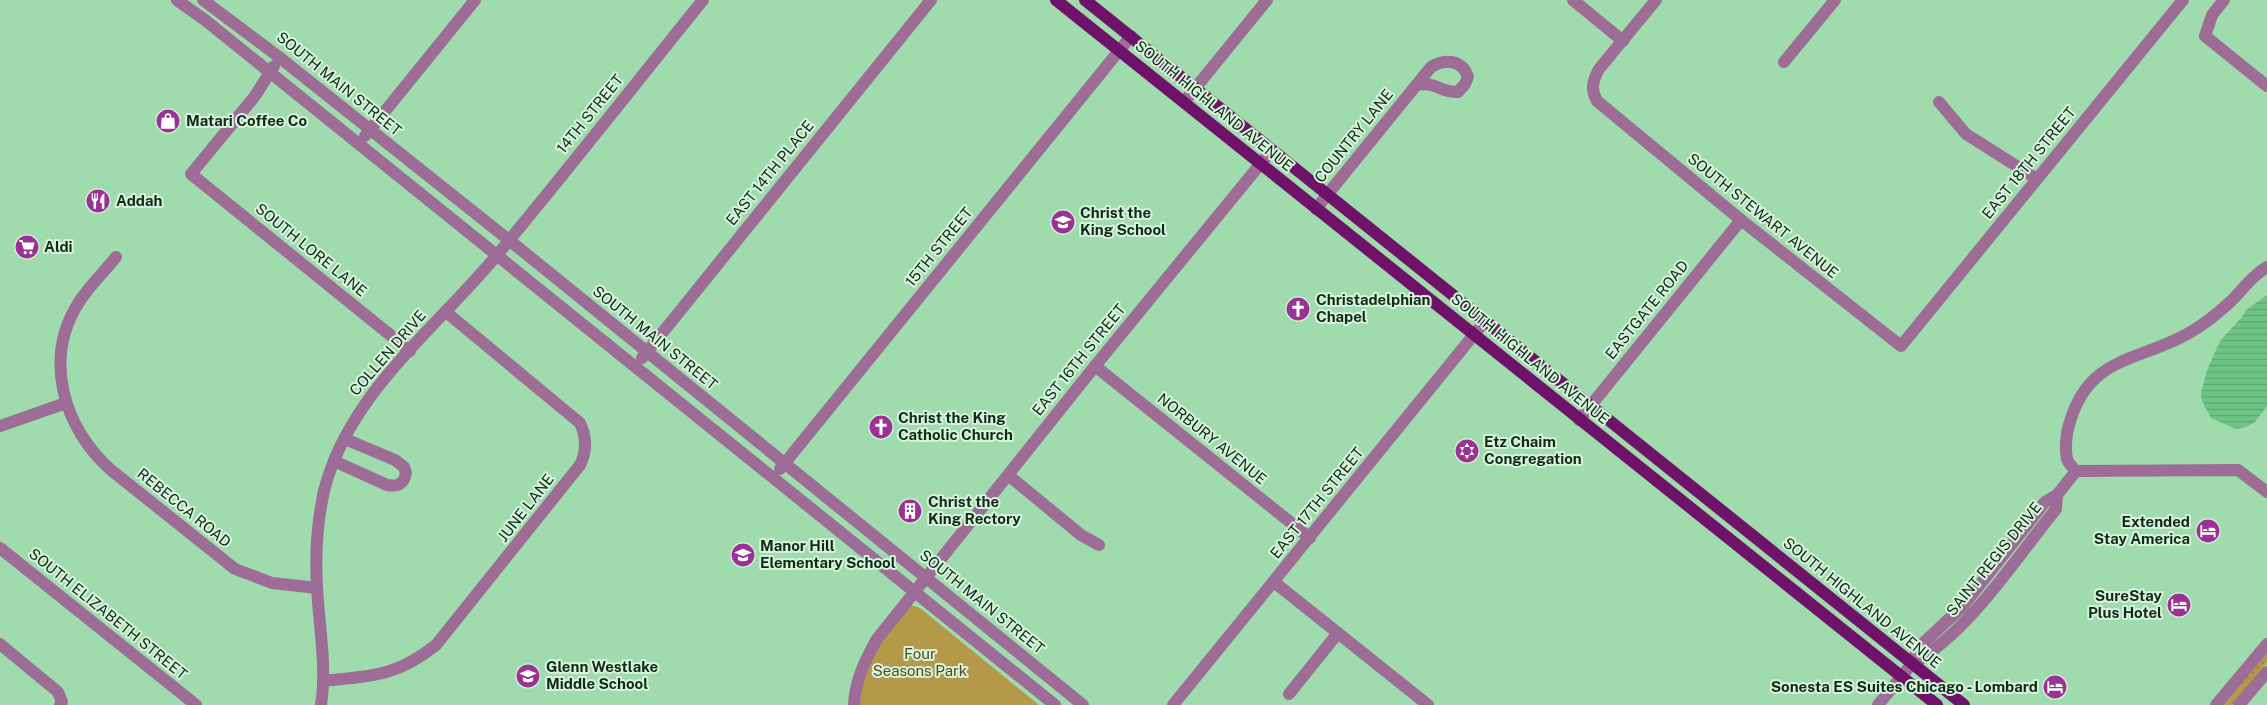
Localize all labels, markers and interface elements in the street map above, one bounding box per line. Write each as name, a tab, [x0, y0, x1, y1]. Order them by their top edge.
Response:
street label: SOUTH MAIN STREET	[274, 28, 405, 139]
street label: SOUTH HIGHLAND AVENUE	[1132, 37, 1297, 174]
street label: 14TH STREET	[553, 71, 627, 156]
street label: COUNTRY LANE	[1311, 86, 1396, 186]
street label: EAST 18TH STREET	[1978, 103, 2079, 222]
shop icon: Matari Coffee Co	[155, 108, 181, 134]
place label: Matari Coffee Co	[186, 112, 308, 129]
street label: EAST 14TH PLACE	[722, 117, 817, 228]
street label: SOUTH STEWART AVENUE	[1685, 150, 1842, 282]
restaurant icon: Addah	[85, 188, 111, 214]
place label: Addah	[116, 192, 162, 209]
street label: SOUTH LORE LANE	[252, 200, 370, 300]
street label: 15TH STREET	[902, 204, 976, 290]
place label: Christ the King School	[1080, 204, 1166, 238]
school or university icon: Christ the King School	[1050, 209, 1076, 235]
supermarket icon: Aldi	[14, 234, 40, 260]
place label: Aldi	[44, 238, 73, 255]
street label: EASTGATE ROAD	[1602, 257, 1692, 362]
street label: SOUTH MAIN STREET	[590, 282, 721, 393]
street label: SOUTH HIGHLAND AVENUE	[1448, 290, 1613, 427]
place label: Christadelphian Chapel	[1316, 291, 1431, 325]
church icon: Christadelphian Chapel	[1285, 296, 1311, 322]
street label: EAST 16TH STREET	[1029, 301, 1129, 419]
street label: COLLEN DRIVE	[346, 307, 429, 399]
street label: NORBURY AVENUE	[1154, 390, 1270, 488]
place label: Christ the King Catholic Church	[898, 409, 1013, 443]
church icon: Christ the King Catholic Church	[868, 414, 894, 440]
place label: Etz Chaim Congregation	[1484, 433, 1582, 467]
synagogue icon: Etz Chaim Congregation	[1454, 438, 1480, 464]
street label: EAST 17TH STREET	[1267, 444, 1367, 562]
street label: REBECCA ROAD	[134, 465, 234, 550]
street label: JUNE LANE	[494, 471, 557, 545]
place label: Christ the King Rectory	[928, 493, 1021, 527]
building icon: Christ the King Rectory	[897, 498, 923, 524]
street label: SAINT REGIS DRIVE	[1943, 499, 2045, 619]
place label: Extended Stay America	[2094, 513, 2190, 547]
hotel icon: Extended Stay America	[2195, 518, 2221, 544]
street label: SOUTH HIGHLAND AVENUE	[1780, 534, 1945, 671]
place label: Manor Hill Elementary School	[760, 537, 896, 571]
school or university icon: Manor Hill Elementary School	[730, 542, 756, 568]
street label: SOUTH ELIZABETH STREET	[26, 545, 191, 683]
street label: SOUTH MAIN STREET	[917, 546, 1048, 657]
place label: SureStay Plus Hotel	[2088, 587, 2163, 621]
hotel icon: SureStay Plus Hotel	[2166, 592, 2192, 618]
park label: Four Seasons Park	[873, 645, 967, 679]
place label: Glenn Westlake Middle School	[546, 658, 658, 692]
school or university icon: Glenn Westlake Middle School	[515, 663, 541, 689]
hotel icon: Sonesta ES Suites Chicago - Lombard	[2042, 674, 2068, 700]
place label: Sonesta ES Suites Chicago - Lombard	[1771, 678, 2038, 695]

